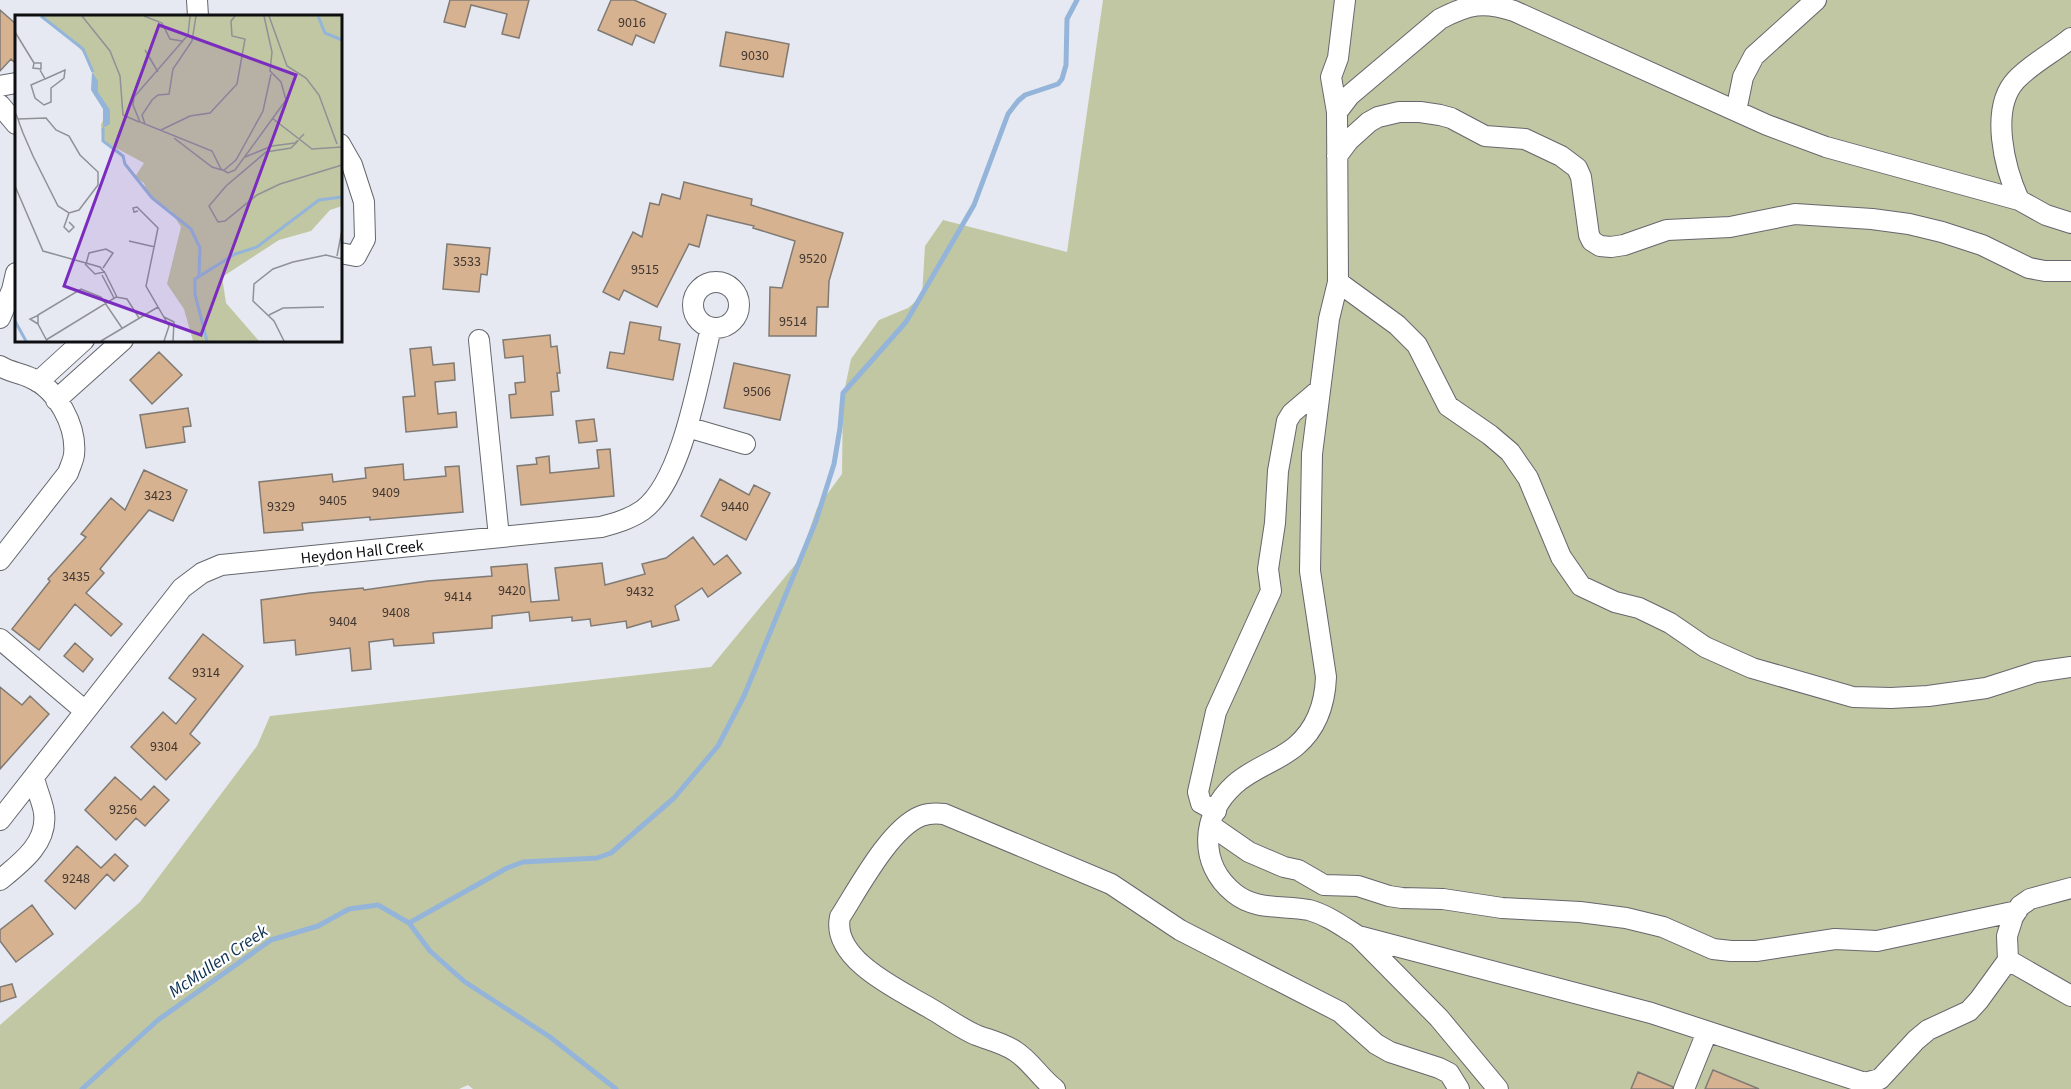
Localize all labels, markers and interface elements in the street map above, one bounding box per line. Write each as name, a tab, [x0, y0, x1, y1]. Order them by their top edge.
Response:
house number: 9016	[618, 13, 646, 33]
inset map	[15, 15, 342, 342]
house number: 9030	[741, 46, 769, 66]
house number: 9520	[799, 249, 827, 269]
house number: 3533	[453, 252, 481, 272]
house number: 9515	[631, 260, 659, 280]
house number: 9514	[779, 312, 807, 332]
house number: 9506	[743, 382, 771, 402]
house number: 9409	[372, 483, 400, 503]
house number: 3423	[144, 486, 172, 506]
house number: 9405	[319, 491, 347, 511]
house number: 9329	[267, 497, 295, 517]
house number: 9440	[721, 497, 749, 517]
street label: Heydon Hall Creek	[300, 535, 425, 569]
house number: 3435	[62, 567, 90, 587]
house number: 9420	[498, 581, 526, 601]
house number: 9432	[626, 582, 654, 602]
house number: 9414	[444, 587, 472, 607]
house number: 9408	[382, 603, 410, 623]
house number: 9404	[329, 612, 357, 632]
house number: 9314	[192, 663, 220, 683]
house number: 9304	[150, 737, 178, 757]
house number: 9256	[109, 800, 137, 820]
house number: 9248	[62, 869, 90, 889]
water label: McMullen Creek	[164, 919, 273, 1004]

